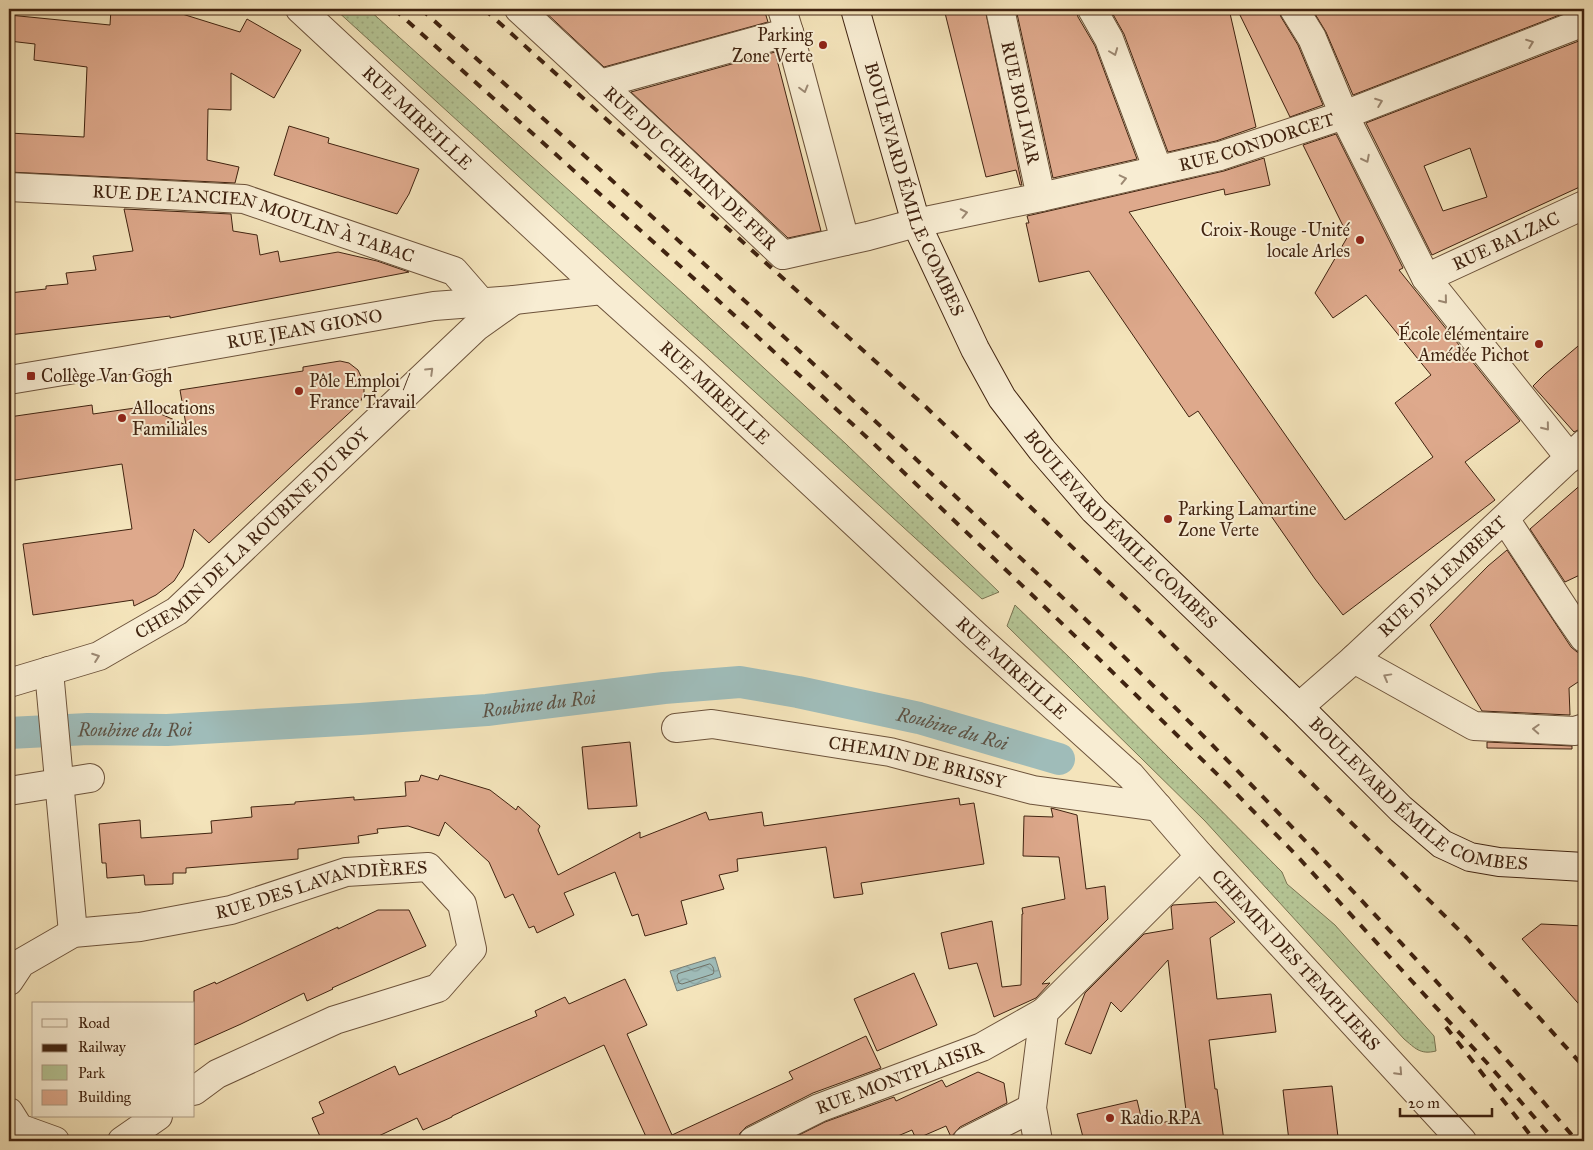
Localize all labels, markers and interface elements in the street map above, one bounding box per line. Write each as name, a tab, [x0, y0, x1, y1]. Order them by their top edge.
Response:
place label: Parking Zone Verte	[732, 24, 814, 67]
marker: Parking Zone Verte	[817, 39, 829, 51]
street label: RUE BOLIVAR	[996, 39, 1045, 168]
one-way arrow	[1525, 39, 1534, 49]
one-way arrow	[1108, 47, 1118, 56]
street label: BOULEVARD ÉMILE COMBES	[860, 60, 969, 320]
street label: RUE MIREILLE	[358, 62, 477, 175]
street label: RUE DU CHEMIN DE FER	[599, 82, 783, 256]
one-way arrow	[799, 85, 809, 93]
one-way arrow	[1374, 97, 1383, 108]
street label: RUE CONDORCET	[1177, 108, 1337, 176]
one-way arrow	[1360, 153, 1370, 162]
one-way arrow	[1118, 174, 1127, 184]
street label: RUE DE L'ANCIEN MOULIN À TABAC	[92, 180, 417, 268]
street label: RUE BALZAC	[1449, 207, 1563, 275]
one-way arrow	[960, 208, 969, 219]
place label: Croix-Rouge -Unité locale Arles	[1201, 219, 1351, 262]
marker: Croix-Rouge -Unité locale Arles	[1354, 234, 1366, 246]
one-way arrow	[1439, 295, 1448, 304]
street label: RUE JEAN GIONO	[225, 304, 384, 353]
place label: École élémentaire Amédée Pichot	[1398, 321, 1530, 366]
street label: RUE MIREILLE	[655, 336, 775, 449]
marker: École élémentaire Amédée Pichot	[1533, 338, 1545, 350]
place label: Collège Van Gogh	[41, 365, 172, 388]
one-way arrow	[425, 368, 434, 377]
marker: Collège Van Gogh	[25, 370, 37, 382]
place label: Pôle Emploi / France Travail	[309, 370, 416, 413]
marker: Pôle Emploi / France Travail	[293, 385, 305, 397]
place label: Allocations Familiales	[131, 397, 215, 440]
marker: Allocations Familiales	[116, 412, 128, 424]
one-way arrow	[1540, 421, 1548, 430]
street label: CHEMIN DE LA ROUBINE DU ROY	[131, 423, 374, 644]
street label: BOULEVARD ÉMILE COMBES	[1020, 425, 1222, 633]
place label: Parking Lamartine Zone Verte	[1178, 498, 1316, 541]
street label: RUE D'ALEMBERT	[1374, 511, 1511, 642]
marker: Parking Lamartine Zone Verte	[1162, 513, 1174, 525]
street label: RUE MIREILLE	[952, 612, 1072, 724]
one-way arrow	[91, 653, 100, 663]
one-way arrow	[1383, 673, 1392, 683]
water label: Roubine du Roi	[480, 686, 598, 723]
water label: Roubine du Roi	[894, 702, 1011, 756]
street label: BOULEVARD ÉMILE COMBES	[1304, 712, 1529, 875]
water label: Roubine du Roi	[76, 718, 193, 742]
one-way arrow	[1532, 724, 1540, 735]
street label: CHEMIN DE BRISSY	[827, 731, 1009, 793]
street label: RUE DES LAVANDIÈRES	[214, 856, 428, 924]
street label: CHEMIN DES TEMPLIERS	[1207, 865, 1385, 1055]
legend	[32, 1002, 195, 1118]
text: Road	[78, 1014, 110, 1032]
street label: RUE MONTPLAISIR	[813, 1036, 988, 1119]
text: Railway	[78, 1038, 127, 1056]
text: Park	[78, 1064, 105, 1082]
one-way arrow	[1393, 1066, 1402, 1075]
scale bar	[1400, 1085, 1493, 1117]
text: Building	[78, 1088, 132, 1106]
text: 20 m	[1408, 1094, 1440, 1112]
place label: Radio RPA	[1120, 1107, 1202, 1129]
marker: Radio RPA	[1104, 1112, 1116, 1124]

